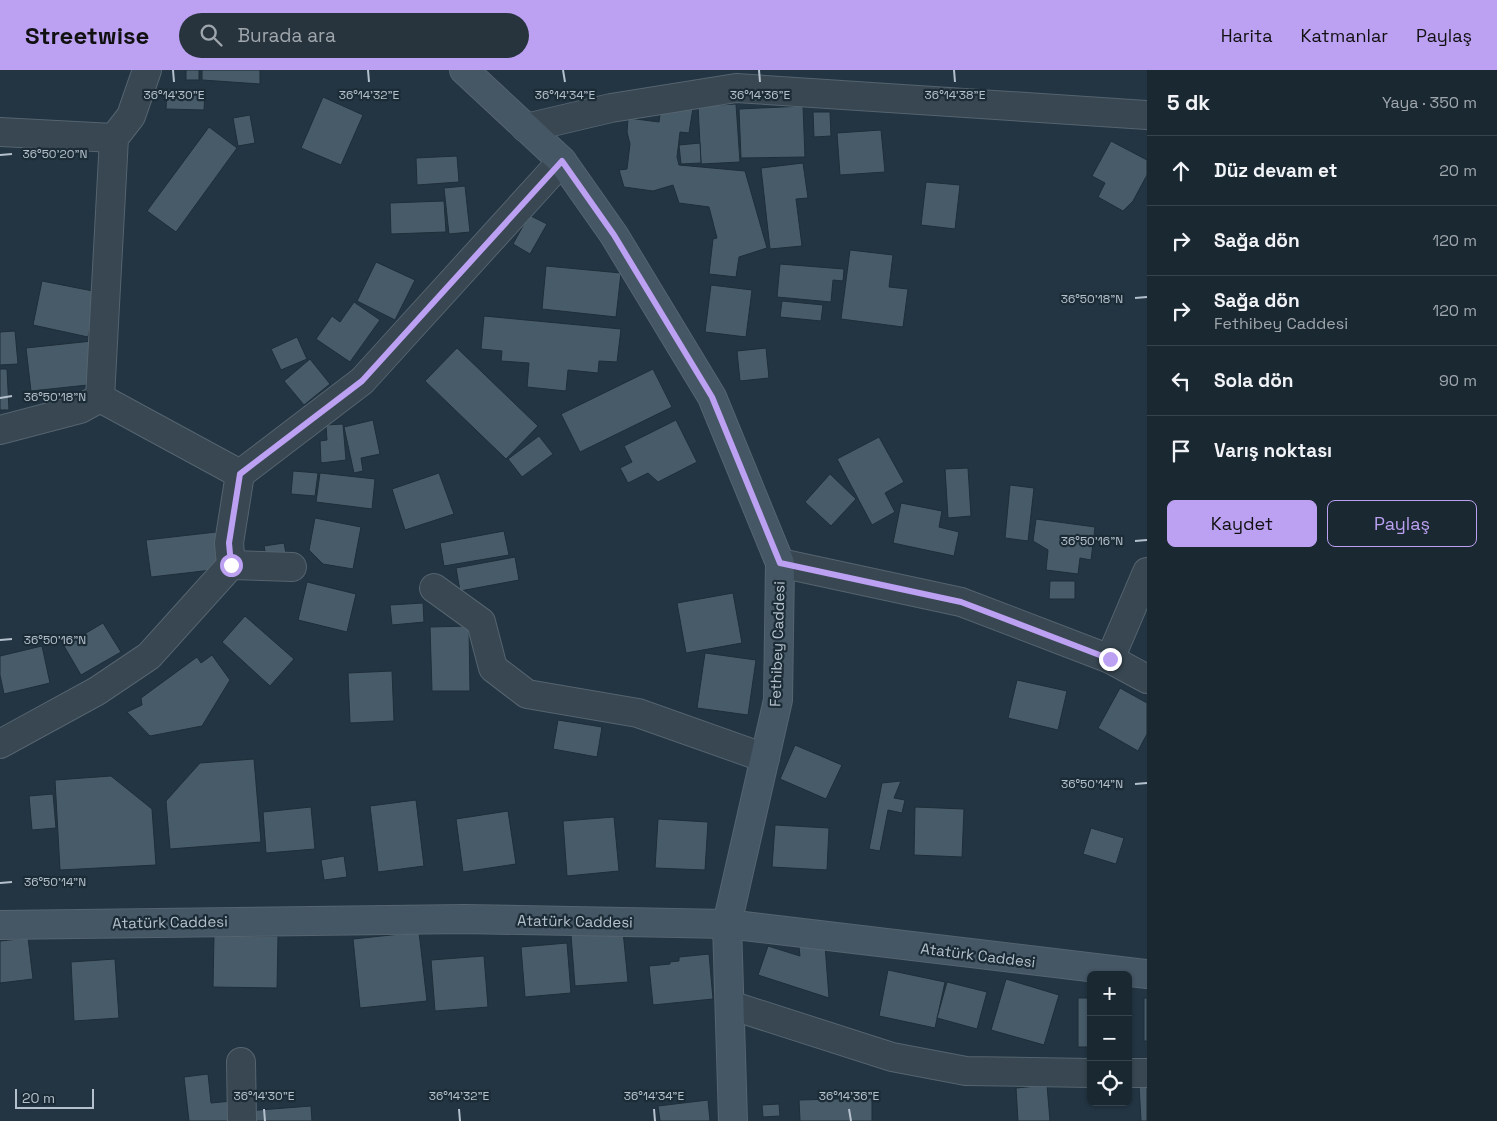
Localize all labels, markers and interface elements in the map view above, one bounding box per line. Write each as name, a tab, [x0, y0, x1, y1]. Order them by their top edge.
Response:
search box	[179, 13, 529, 58]
text: Streetwise	[25, 20, 149, 51]
icon: search	[197, 21, 225, 49]
text: Burada ara	[237, 23, 336, 48]
text: Harita	[1221, 24, 1273, 47]
text: Katmanlar	[1301, 24, 1388, 47]
text: Paylaş	[1416, 24, 1472, 47]
text: 36°14'30"E	[143, 87, 205, 103]
text: 36°14'32"E	[339, 87, 400, 103]
text: 36°14'34"E	[535, 87, 595, 103]
text: 36°14'36"E	[730, 87, 791, 103]
text: 36°14'38"E	[925, 87, 986, 103]
text: 5 dk	[1167, 89, 1210, 116]
text: Yaya · 350 m	[1382, 92, 1477, 113]
text: 36°50'20"N	[22, 146, 88, 162]
icon: ahead	[1167, 157, 1195, 185]
text: Düz devam et	[1214, 158, 1337, 183]
text: 20 m	[1439, 160, 1477, 181]
icon: right	[1167, 227, 1195, 255]
text: Sağa dön	[1214, 228, 1300, 253]
text: 120 m	[1433, 230, 1477, 251]
text: Sağa dön	[1214, 288, 1300, 313]
text: 36°50'18"N	[1061, 291, 1123, 307]
icon: right	[1167, 297, 1195, 325]
text: 120 m	[1433, 300, 1477, 321]
text: Fethibey Caddesi	[1214, 313, 1348, 334]
icon: left	[1167, 367, 1195, 395]
text: Sola dön	[1214, 368, 1293, 393]
text: 90 m	[1439, 370, 1477, 391]
text: 36°50'18"N	[24, 389, 86, 405]
icon: arrive	[1167, 437, 1195, 465]
text: Varış noktası	[1214, 438, 1332, 463]
button: Kaydet	[1167, 500, 1317, 547]
button: Paylaş	[1327, 500, 1477, 547]
text: 36°50'16"N	[1061, 533, 1123, 549]
route start	[220, 554, 243, 577]
street label: Fethibey Caddesi	[765, 581, 789, 707]
text: 36°50'16"N	[24, 632, 86, 648]
route end	[1099, 648, 1122, 671]
text: 36°50'14"N	[1061, 776, 1123, 792]
text: 36°50'14"N	[24, 874, 86, 890]
street label: Atatürk Caddesi	[517, 910, 633, 932]
street label: Atatürk Caddesi	[112, 911, 228, 933]
street label: Atatürk Caddesi	[919, 939, 1037, 971]
map controls	[1087, 971, 1132, 1106]
button: +	[1087, 971, 1132, 1016]
button: −	[1087, 1016, 1132, 1061]
button: locate	[1087, 1061, 1132, 1106]
scale bar	[15, 1086, 94, 1109]
text: 36°14'30"E	[233, 1088, 295, 1104]
text: 36°14'32"E	[429, 1088, 490, 1104]
text: 36°14'34"E	[624, 1088, 684, 1104]
text: 36°14'36"E	[819, 1088, 880, 1104]
text: 20 m	[22, 1089, 55, 1107]

